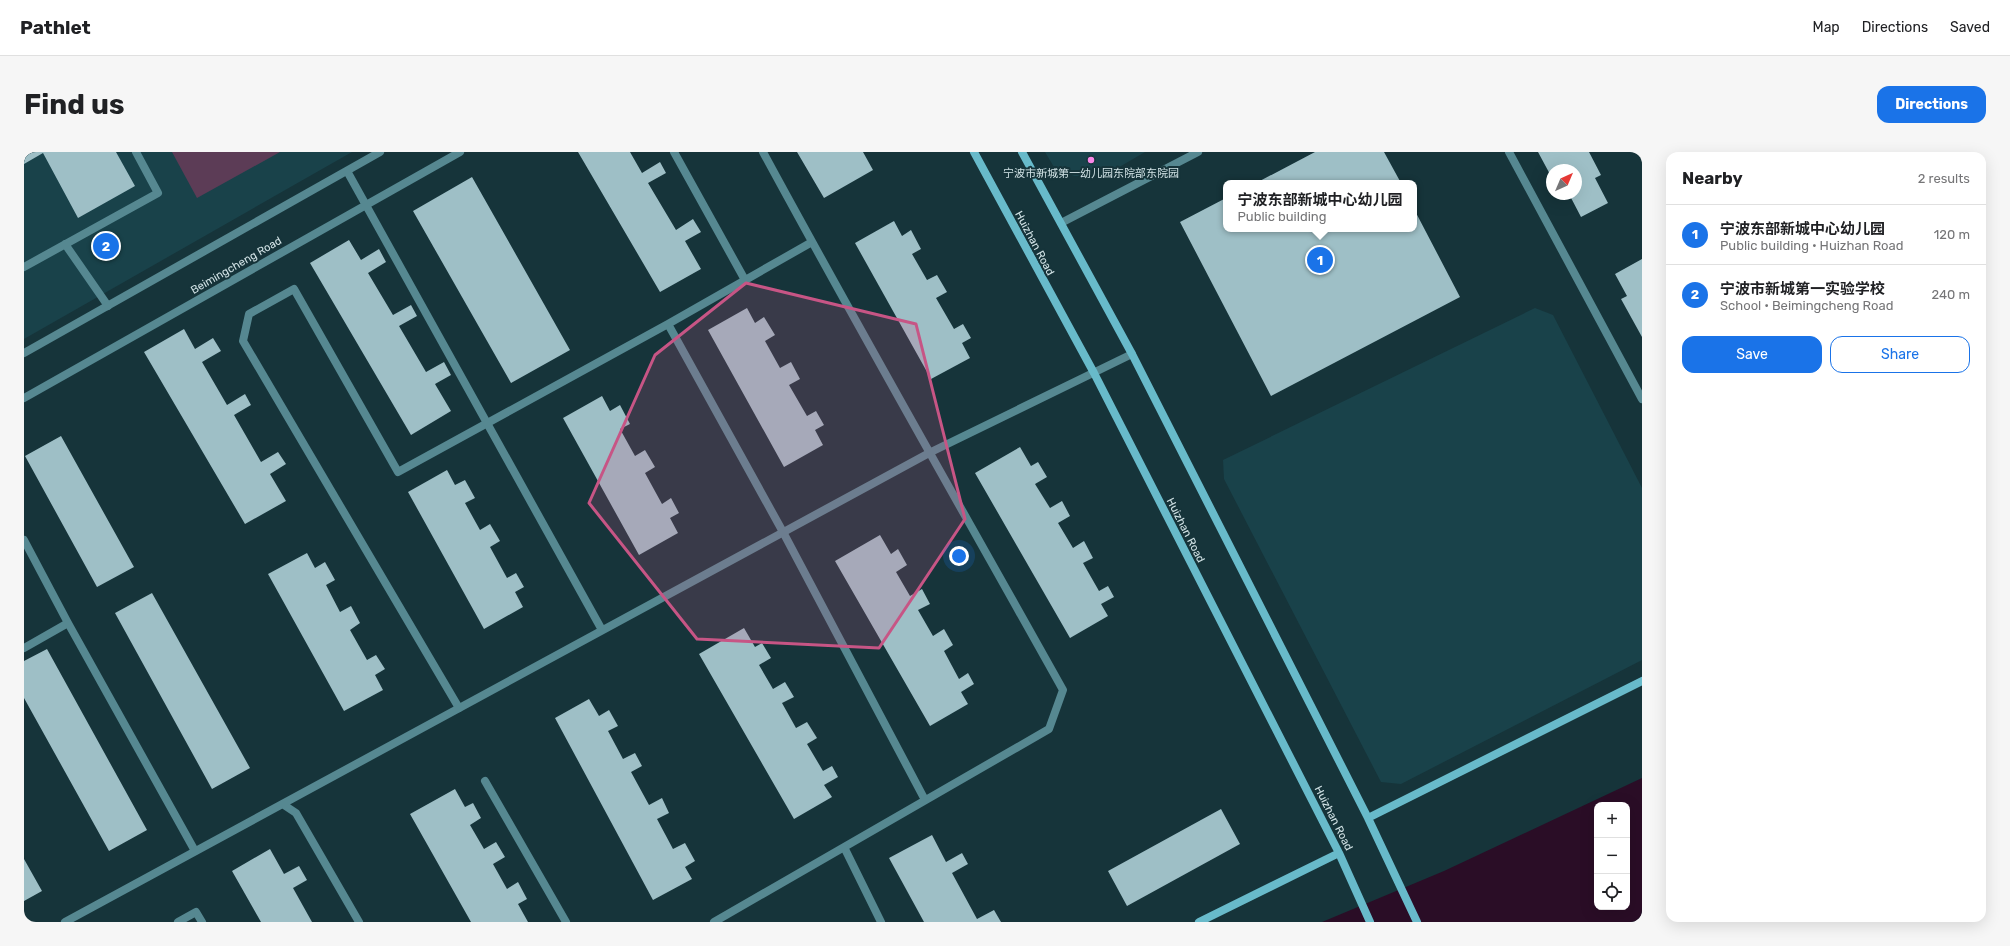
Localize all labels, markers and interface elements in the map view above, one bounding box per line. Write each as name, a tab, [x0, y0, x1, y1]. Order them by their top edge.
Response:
text: Pathlet	[20, 16, 91, 39]
text: Map	[1813, 19, 1840, 36]
text: Directions	[1862, 19, 1928, 36]
text: Saved	[1950, 19, 1990, 36]
button: Directions	[1877, 86, 1986, 123]
text: Find us	[24, 88, 124, 121]
marker: 宁波市新城第一幼儿园东院部东院园	[1086, 155, 1096, 165]
north arrow	[1546, 164, 1582, 200]
place label: 宁波市新城第一幼儿园东院部东院园	[1003, 167, 1179, 180]
text: Nearby	[1682, 168, 1743, 188]
text: 2 results	[1918, 171, 1970, 186]
popup	[1223, 180, 1417, 232]
text: 宁波东部新城中心幼儿园	[1237, 191, 1403, 209]
street label: Huizhan Road	[1012, 209, 1057, 278]
text: Public building	[1237, 209, 1326, 224]
text: 宁波东部新城中心幼儿园	[1720, 220, 1885, 238]
text: 1	[1692, 227, 1698, 242]
text: 120 m	[1934, 227, 1970, 242]
pin: 2	[93, 231, 119, 261]
street label: Beimingcheng Road	[188, 234, 284, 297]
text: Public building · Huizhan Road	[1720, 238, 1903, 253]
pin: 1	[1307, 245, 1333, 275]
text: 宁波市新城第一实验学校	[1720, 280, 1885, 298]
text: 2	[1691, 287, 1699, 302]
text: 240 m	[1931, 287, 1970, 302]
text: School · Beimingcheng Road	[1720, 298, 1893, 313]
button: Save	[1682, 336, 1822, 373]
button: Share	[1830, 336, 1970, 373]
street label: Huizhan Road	[1164, 496, 1207, 565]
your location	[949, 546, 969, 566]
street label: Huizhan Road	[1312, 784, 1355, 853]
map controls	[1594, 802, 1630, 910]
button: +	[1594, 802, 1630, 838]
button: −	[1594, 838, 1630, 874]
button: locate	[1594, 874, 1630, 910]

